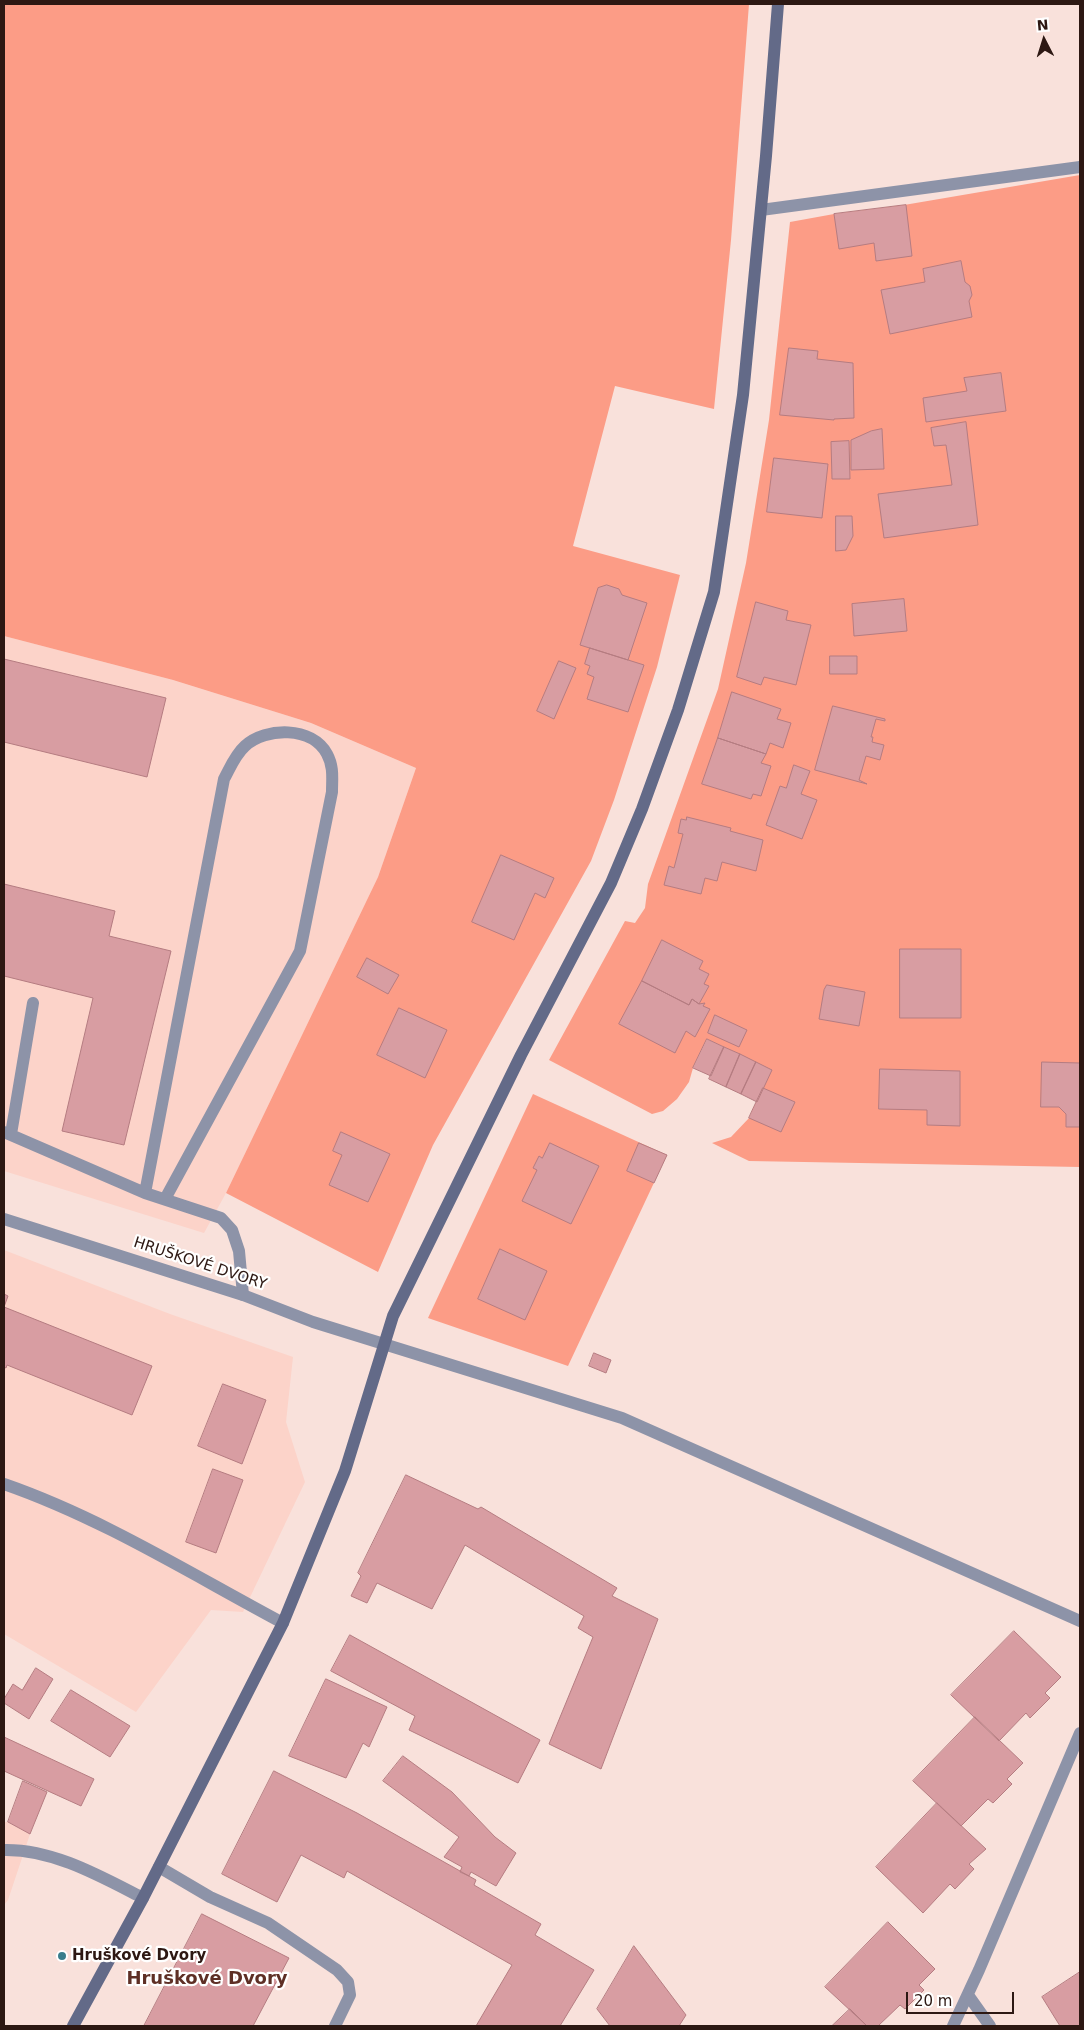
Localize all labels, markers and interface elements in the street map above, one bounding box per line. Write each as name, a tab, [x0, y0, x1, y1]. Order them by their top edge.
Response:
north arrow	[1019, 15, 1069, 65]
text: N	[1036, 17, 1049, 34]
street label: HRUŠKOVÉ DVORY	[131, 1234, 269, 1294]
place label: Hruškové Dvory	[72, 1947, 206, 1965]
marker: Hruškové Dvory	[56, 1950, 68, 1962]
district label: Hruškové Dvory	[126, 1968, 288, 1990]
scale bar	[909, 1982, 1016, 2014]
text: 20 m	[914, 1992, 952, 2010]

